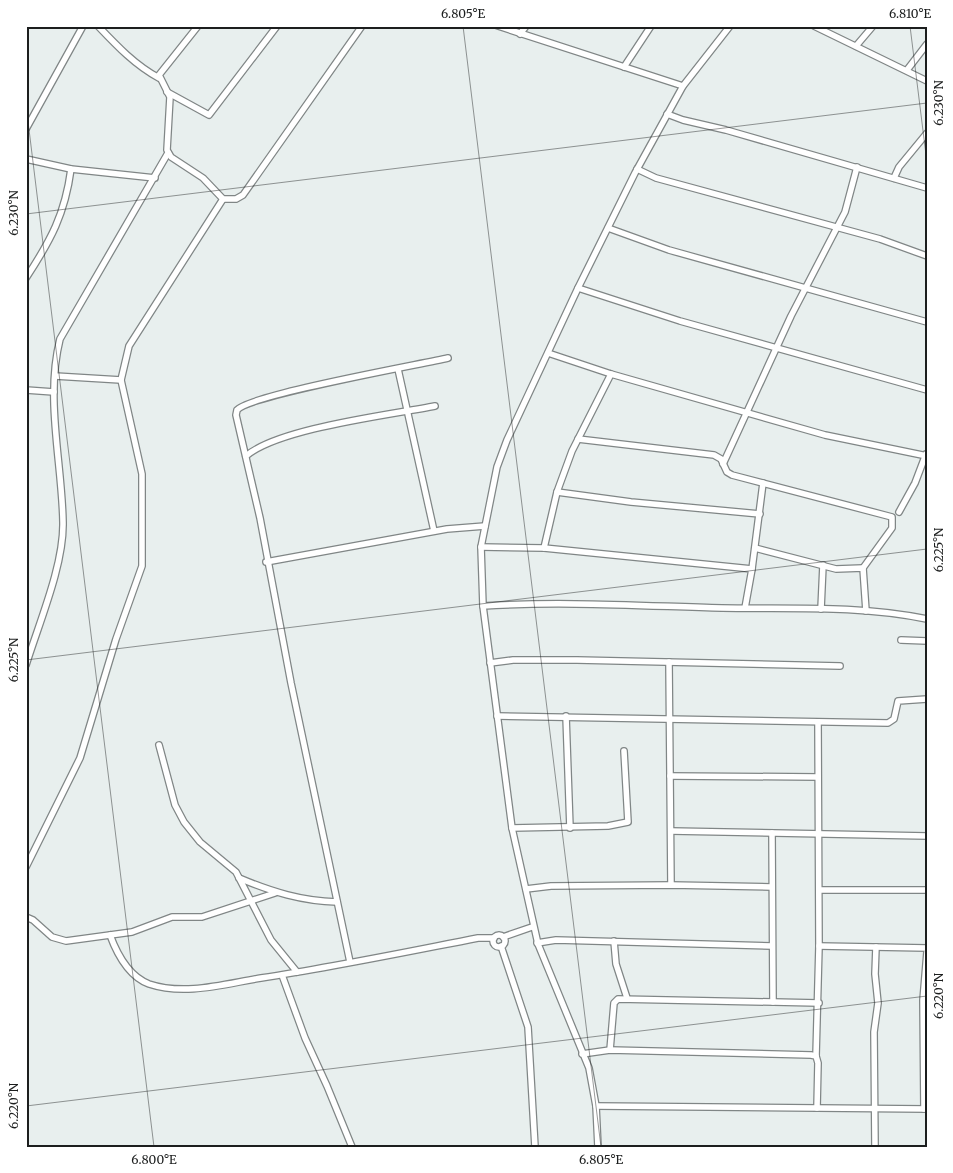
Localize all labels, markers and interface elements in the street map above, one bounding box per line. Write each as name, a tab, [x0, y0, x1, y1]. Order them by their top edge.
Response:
text: 6.805°E	[441, 6, 485, 21]
text: 6.810°E	[889, 6, 931, 21]
text: 6.230°N	[931, 80, 946, 126]
text: 6.230°N	[6, 190, 21, 236]
text: 6.225°N	[931, 527, 946, 572]
text: 6.225°N	[6, 637, 21, 682]
text: 6.220°N	[931, 972, 946, 1019]
text: 6.220°N	[6, 1082, 21, 1129]
text: 6.800°E	[131, 1152, 177, 1167]
text: 6.805°E	[579, 1152, 623, 1167]

